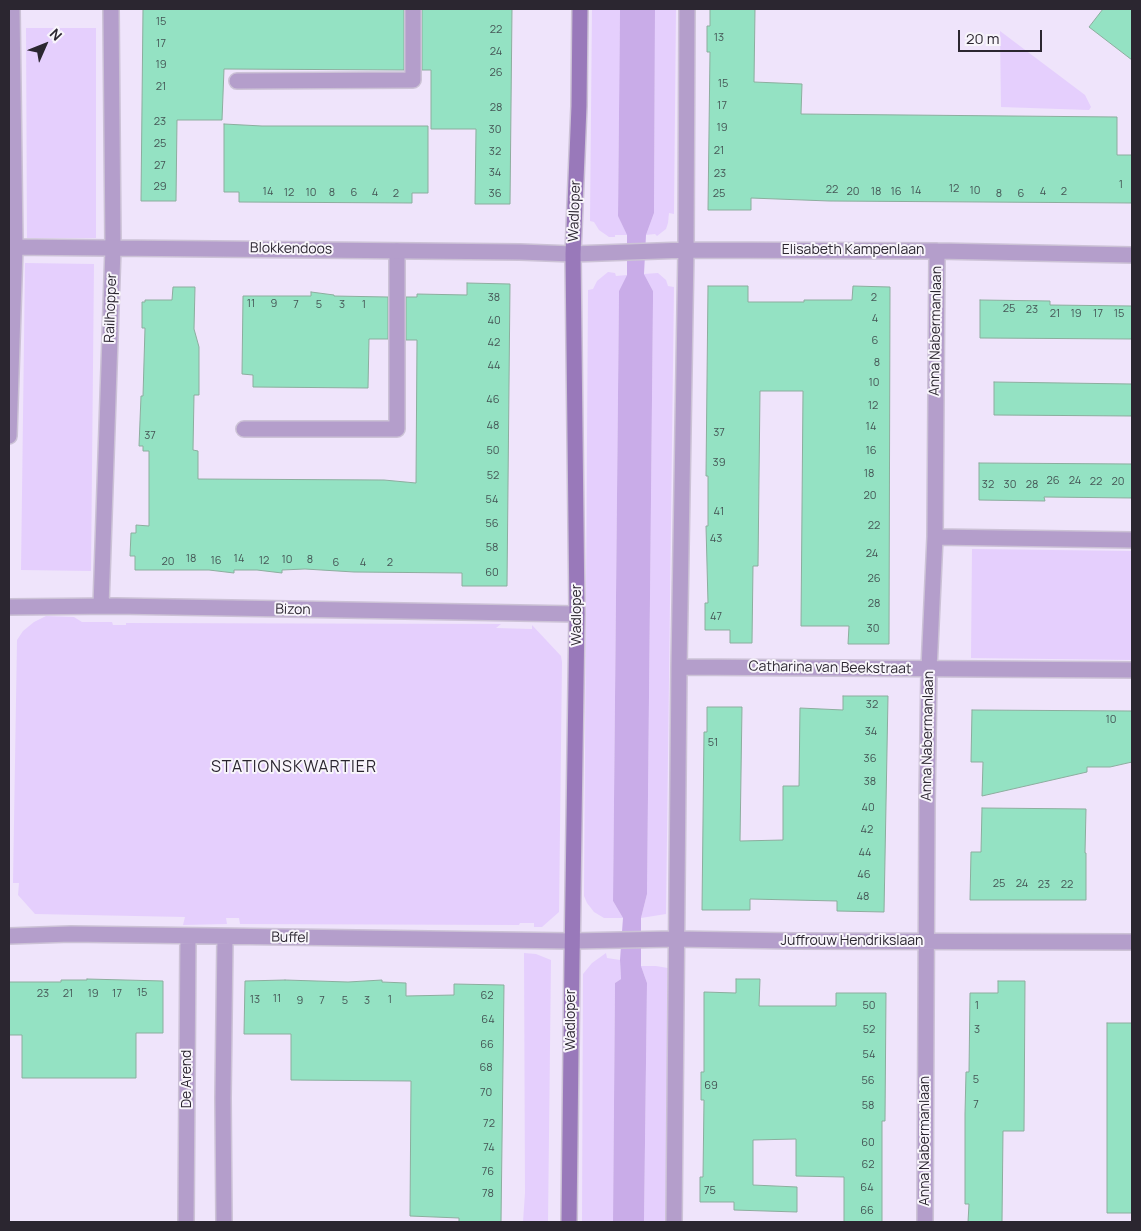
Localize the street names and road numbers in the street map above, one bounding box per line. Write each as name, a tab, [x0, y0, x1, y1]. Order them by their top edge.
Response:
street label: Wadloper	[566, 180, 584, 242]
street label: Blokkendoos	[250, 240, 332, 258]
street label: Elisabeth Kampenlaan	[782, 242, 924, 258]
street label: Anna Nabermanlaan	[926, 266, 946, 396]
street label: Railhopper	[101, 273, 121, 343]
street label: Wadloper	[569, 584, 585, 646]
street label: Bizon	[275, 601, 311, 619]
street label: Catharina van Beekstraat	[748, 658, 912, 678]
street label: Anna Nabermanlaan	[918, 671, 938, 801]
street label: Buffel	[271, 929, 309, 947]
street label: Juffrouw Hendrikslaan	[781, 933, 923, 949]
street label: Wadloper	[563, 989, 579, 1051]
street label: De Arend	[179, 1050, 195, 1108]
street label: Anna Nabermanlaan	[917, 1076, 933, 1206]

